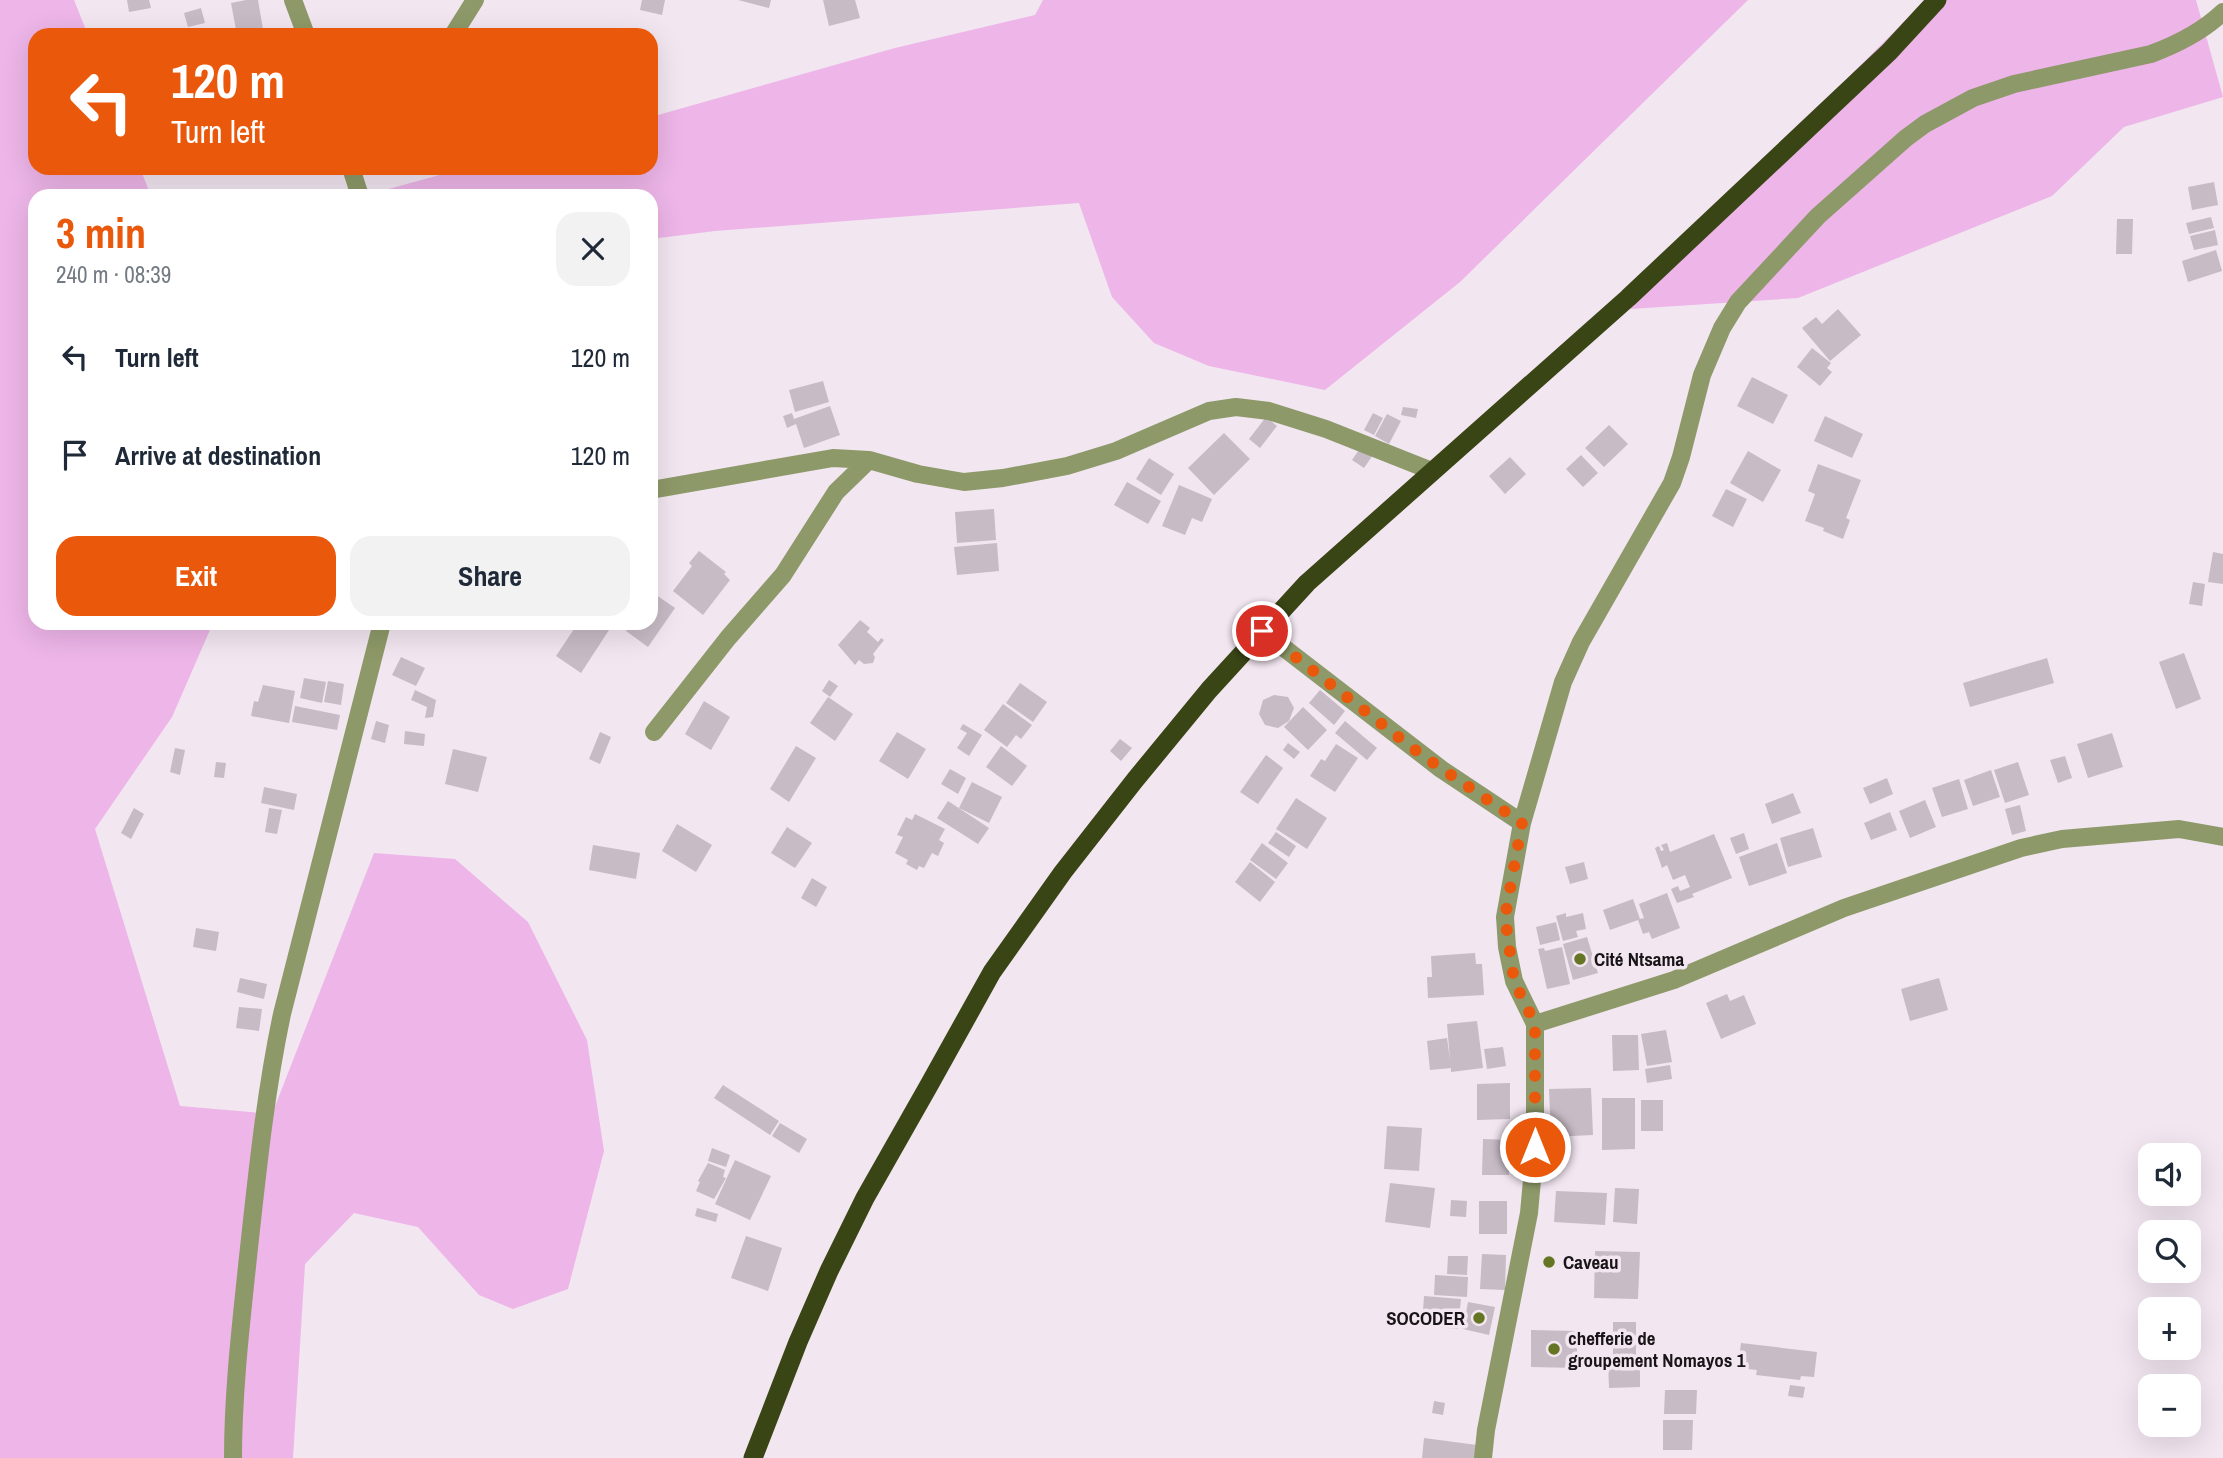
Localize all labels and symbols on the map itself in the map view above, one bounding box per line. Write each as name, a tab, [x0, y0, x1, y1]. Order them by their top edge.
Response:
pin	[1232, 601, 1292, 661]
place label: Cité Ntsama	[1594, 946, 1684, 972]
marker: Cité Ntsama	[1572, 951, 1588, 967]
position arrow	[1498, 1110, 1572, 1184]
place label: Caveau	[1563, 1249, 1618, 1275]
marker: Caveau	[1541, 1254, 1557, 1270]
place label: SOCODER	[1386, 1305, 1465, 1331]
marker: SOCODER	[1471, 1310, 1487, 1326]
place label: chefferie de groupement Nomayos 1	[1568, 1325, 1746, 1373]
marker: chefferie de groupement Nomayos 1	[1546, 1341, 1562, 1357]

